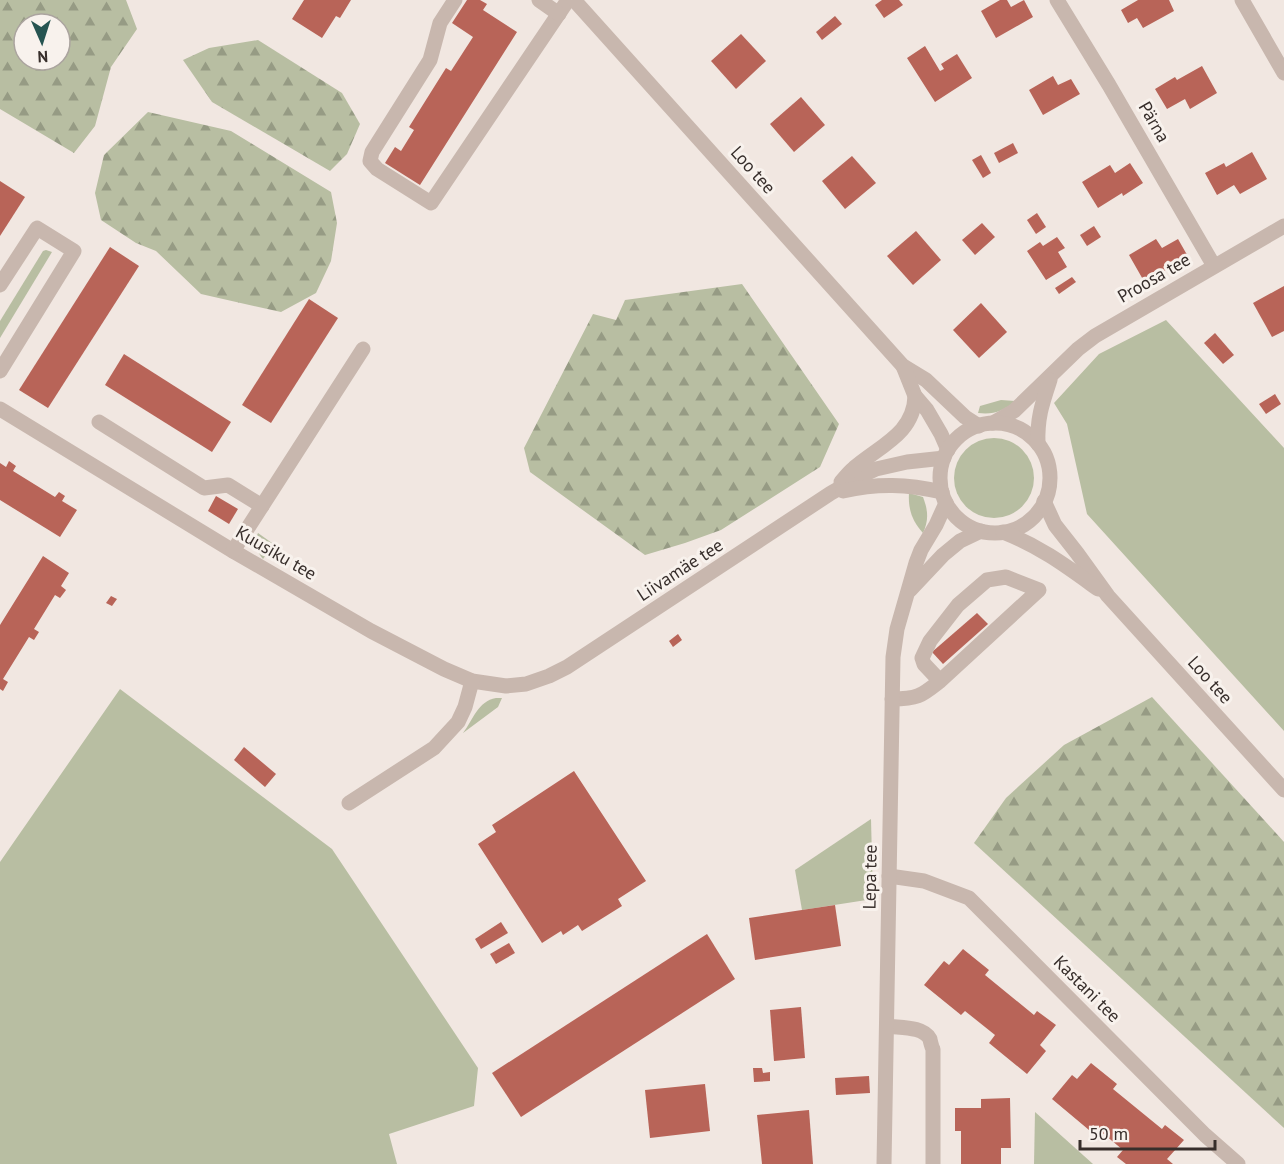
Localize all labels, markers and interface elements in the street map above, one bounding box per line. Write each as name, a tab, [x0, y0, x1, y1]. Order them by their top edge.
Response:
north arrow	[12, 12, 72, 72]
text: N	[37, 47, 49, 67]
street label: Pärna	[1134, 97, 1175, 146]
street label: Loo tee	[726, 141, 781, 198]
street label: Proosa tee	[1113, 248, 1194, 308]
street label: Kuusiku tee	[232, 520, 321, 585]
street label: Liivamäe tee	[632, 533, 727, 606]
street label: Loo tee	[1183, 651, 1238, 708]
street label: Lepa tee	[857, 844, 882, 910]
street label: Kastani tee	[1049, 950, 1126, 1027]
scale bar	[1080, 1113, 1215, 1151]
text: 50 m	[1089, 1122, 1128, 1145]

